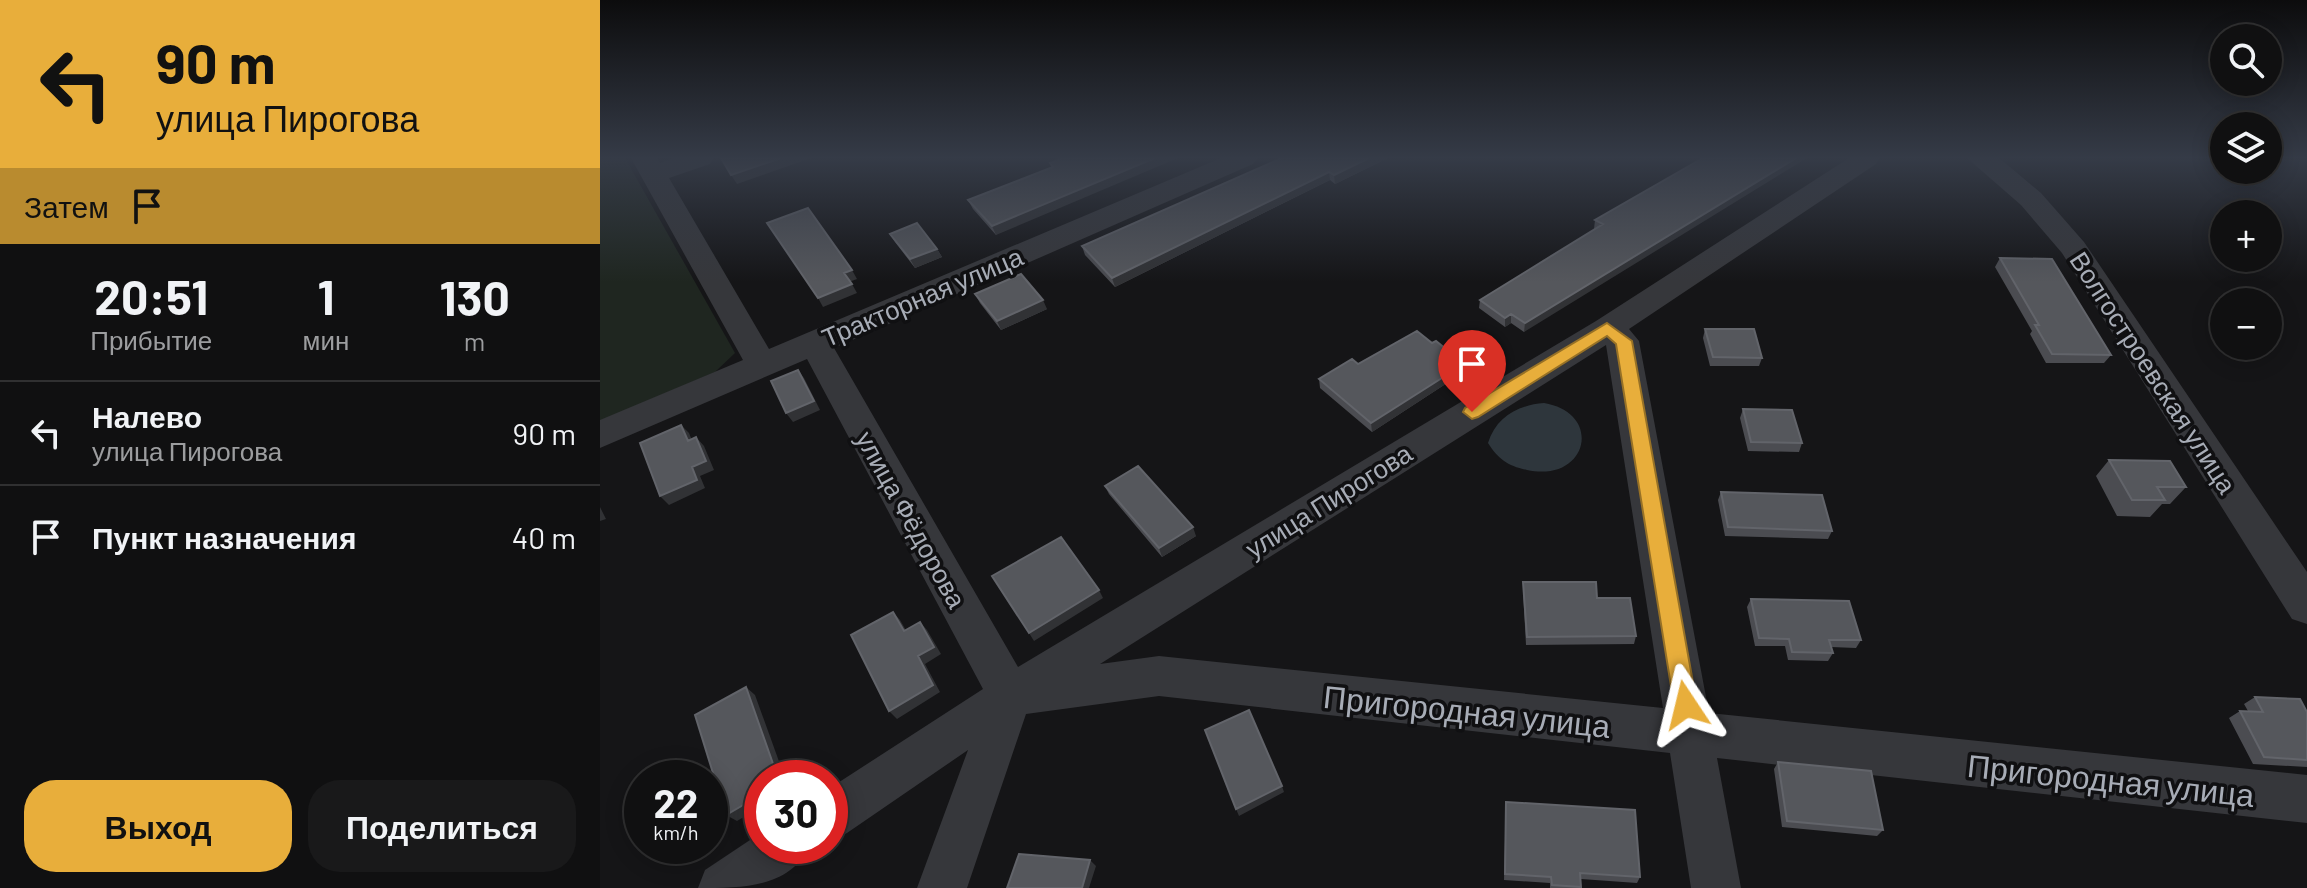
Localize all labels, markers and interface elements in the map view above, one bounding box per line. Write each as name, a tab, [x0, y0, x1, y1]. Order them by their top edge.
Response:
map controls	[2210, 24, 2282, 360]
button: search	[2210, 24, 2282, 96]
text: 90 m	[156, 28, 276, 95]
icon: left	[24, 32, 128, 136]
text: улица Пирогова	[156, 96, 419, 139]
button: layers	[2210, 112, 2282, 184]
icon: arrive	[125, 184, 169, 228]
text: Затем	[24, 188, 109, 224]
button: +	[2210, 200, 2282, 272]
street label: Тракторная улица	[817, 239, 1028, 352]
street label: Волгостроевская улица	[2064, 245, 2244, 499]
text: 20:51	[94, 267, 208, 325]
text: 1	[317, 267, 334, 325]
text: 130	[439, 268, 510, 326]
button: −	[2210, 288, 2282, 360]
text: Прибытие	[90, 324, 212, 355]
text: мин	[303, 324, 349, 355]
text: m	[464, 325, 485, 356]
pin	[1438, 330, 1506, 412]
icon: arrive	[1450, 342, 1494, 386]
text: Налево	[92, 398, 202, 434]
icon: left	[24, 411, 68, 455]
text: 90 m	[513, 415, 576, 451]
street label: улица Фёдорова	[851, 425, 974, 613]
text: улица Пирогова	[92, 435, 282, 466]
street label: улица Пирогова	[1239, 436, 1417, 564]
icon: arrive	[24, 515, 68, 559]
text: Пункт назначения	[92, 519, 356, 555]
text: 40 m	[512, 519, 576, 555]
position arrow	[1644, 663, 1728, 747]
street label: Пригородная улица	[1322, 676, 1612, 745]
street label: Пригородная улица	[1966, 745, 2256, 814]
speed limit sign: 30	[744, 760, 848, 864]
text: 22	[654, 778, 698, 826]
button: Выход	[24, 780, 292, 872]
button: Поделиться	[308, 780, 576, 872]
text: km/h	[653, 820, 699, 844]

